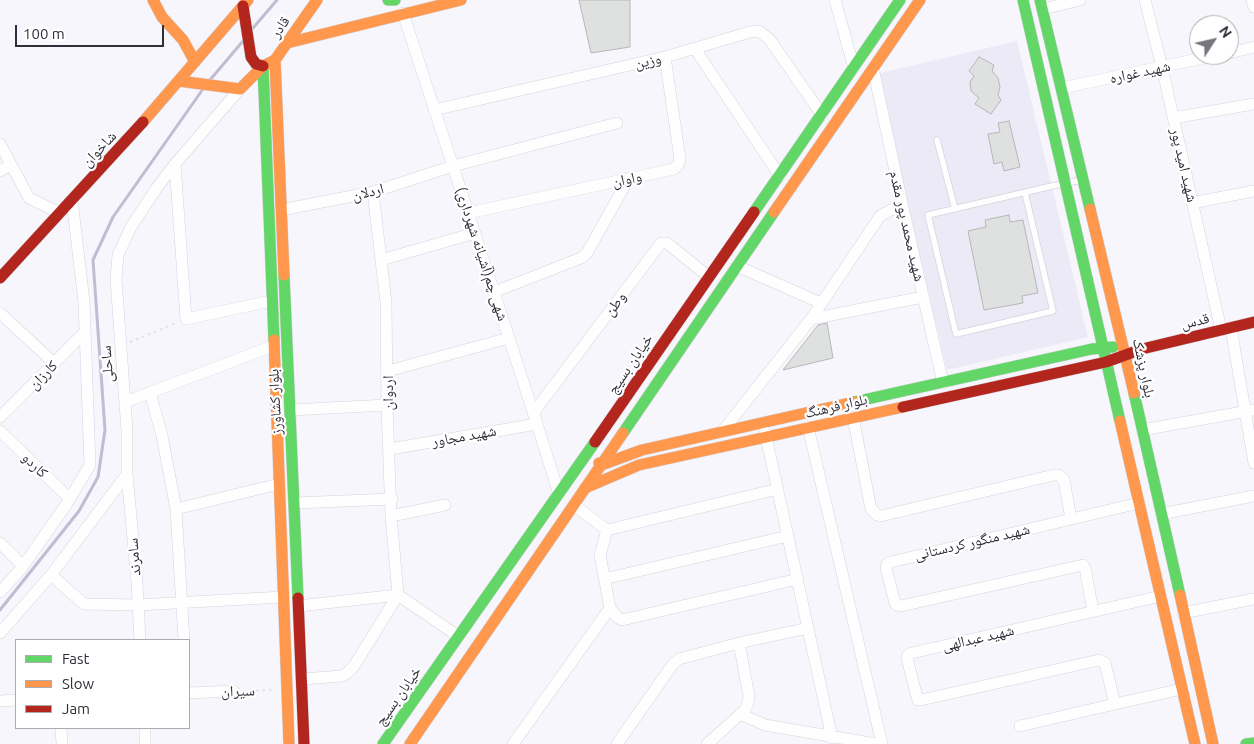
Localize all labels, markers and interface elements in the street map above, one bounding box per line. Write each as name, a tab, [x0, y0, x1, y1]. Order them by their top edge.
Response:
street label: قادر	[266, 13, 294, 41]
scale bar	[18, 15, 166, 47]
north arrow	[1189, 15, 1239, 65]
text: N	[1216, 23, 1235, 41]
text: 100 m	[23, 25, 65, 42]
street label: وزین	[633, 49, 663, 73]
street label: شهید غواره	[1108, 57, 1172, 87]
street label: شهید امید پور	[1167, 126, 1201, 204]
street label: شاخوان	[78, 127, 120, 171]
street label: واوان	[610, 167, 644, 191]
street label: شهید محمد پور مقدم	[885, 169, 929, 283]
street label: اردلان	[350, 179, 386, 205]
street label: شهی چم(آشیانه شهرداری)	[452, 185, 512, 323]
street label: وطن	[600, 288, 630, 320]
street label: قدس	[1179, 309, 1211, 333]
street label: خیابان بسیج	[603, 331, 657, 397]
street label: بلوار پزشک	[1129, 337, 1159, 399]
street label: ساحلی	[97, 345, 117, 383]
street label: کارزان	[25, 357, 61, 393]
street label: بلوار کشاورز	[264, 368, 286, 436]
street label: اردوان	[379, 376, 397, 410]
street label: بلوار فرهنگ	[803, 390, 869, 422]
street label: شهید مجاور	[430, 421, 498, 451]
street label: کاردو	[18, 448, 52, 482]
street label: شهید منگور کردستانی	[913, 520, 1031, 564]
street label: سامرند	[123, 537, 145, 577]
street label: شهید عبدالهی	[940, 621, 1016, 655]
legend	[15, 639, 190, 729]
text: Fast	[62, 650, 89, 667]
street label: خیابان بسیج	[371, 663, 425, 729]
text: Slow	[62, 675, 94, 692]
street label: سیران	[221, 681, 255, 701]
text: Jam	[62, 700, 90, 717]

